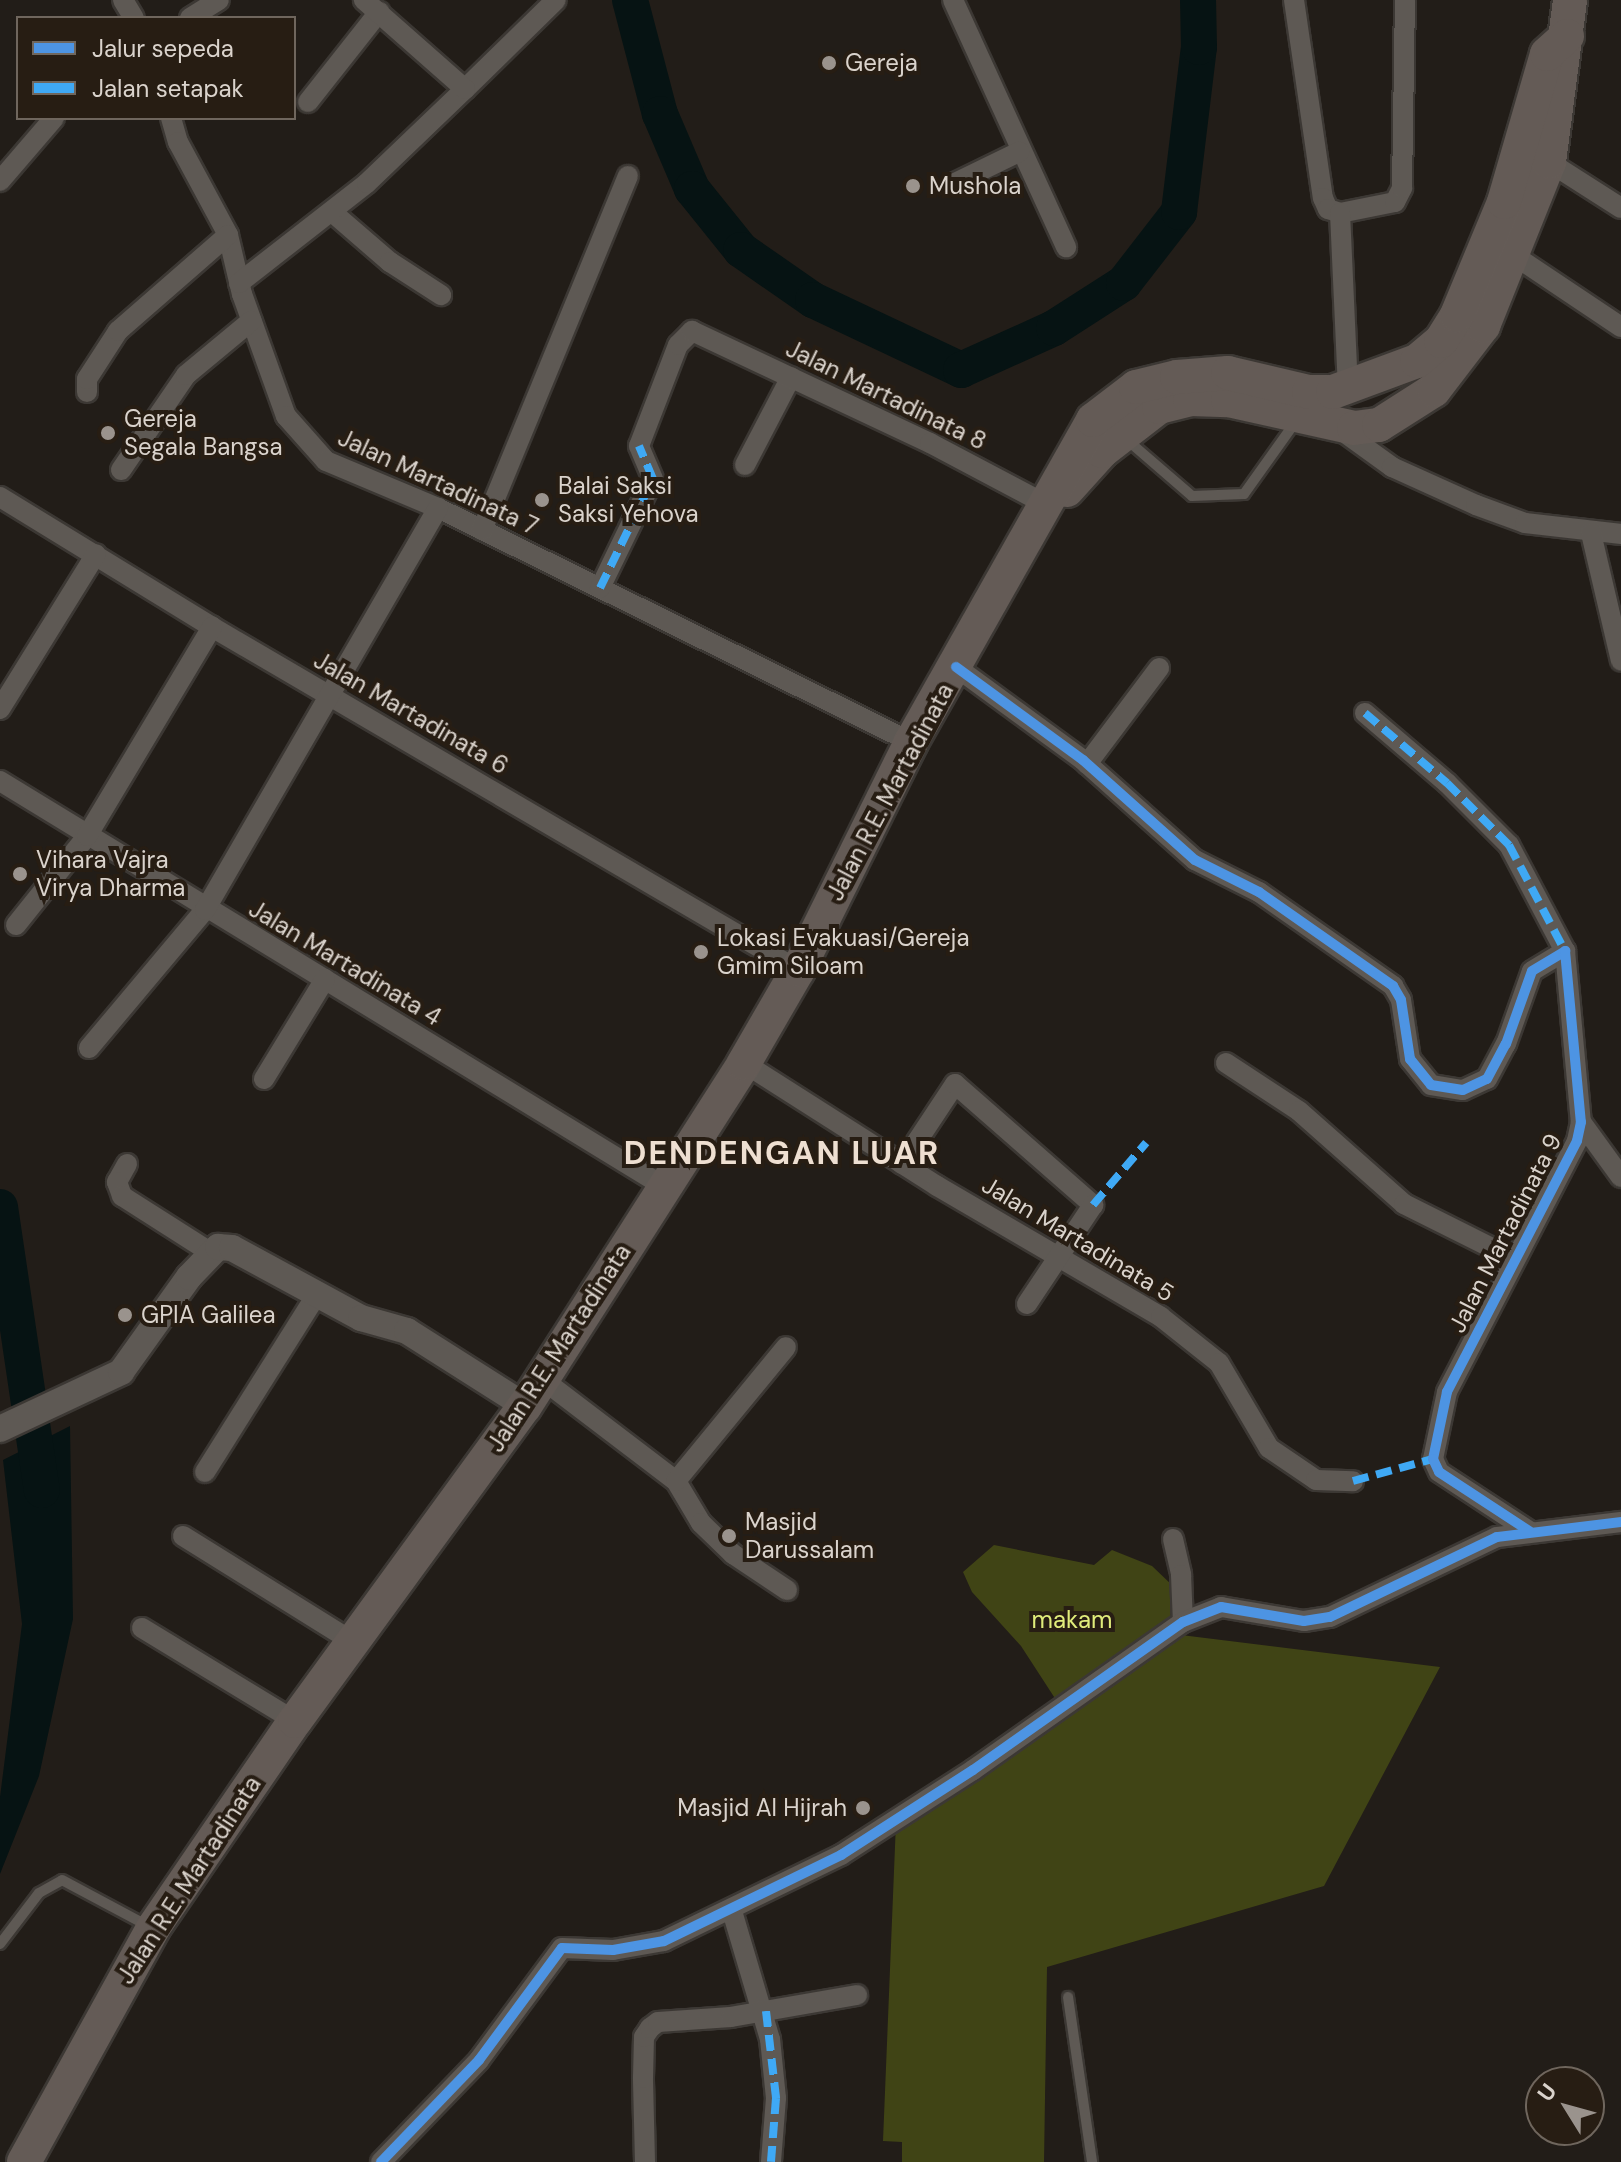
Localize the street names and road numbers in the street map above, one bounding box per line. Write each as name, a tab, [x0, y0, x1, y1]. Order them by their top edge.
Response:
street label: Jalan Martadinata 8	[781, 334, 991, 456]
street label: Jalan Martadinata 7	[333, 423, 543, 541]
street label: Jalan Martadinata 6	[309, 646, 513, 780]
street label: Jalan R.E. Martadinata	[821, 679, 959, 905]
street label: Jalan Martadinata 4	[244, 894, 446, 1032]
street label: Jalan Martadinata 9	[1442, 1129, 1568, 1337]
street label: Jalan Martadinata 5	[977, 1170, 1179, 1308]
street label: Jalan R.E. Martadinata	[481, 1239, 637, 1457]
street label: Jalan R.E. Martadinata	[111, 1771, 267, 1989]

